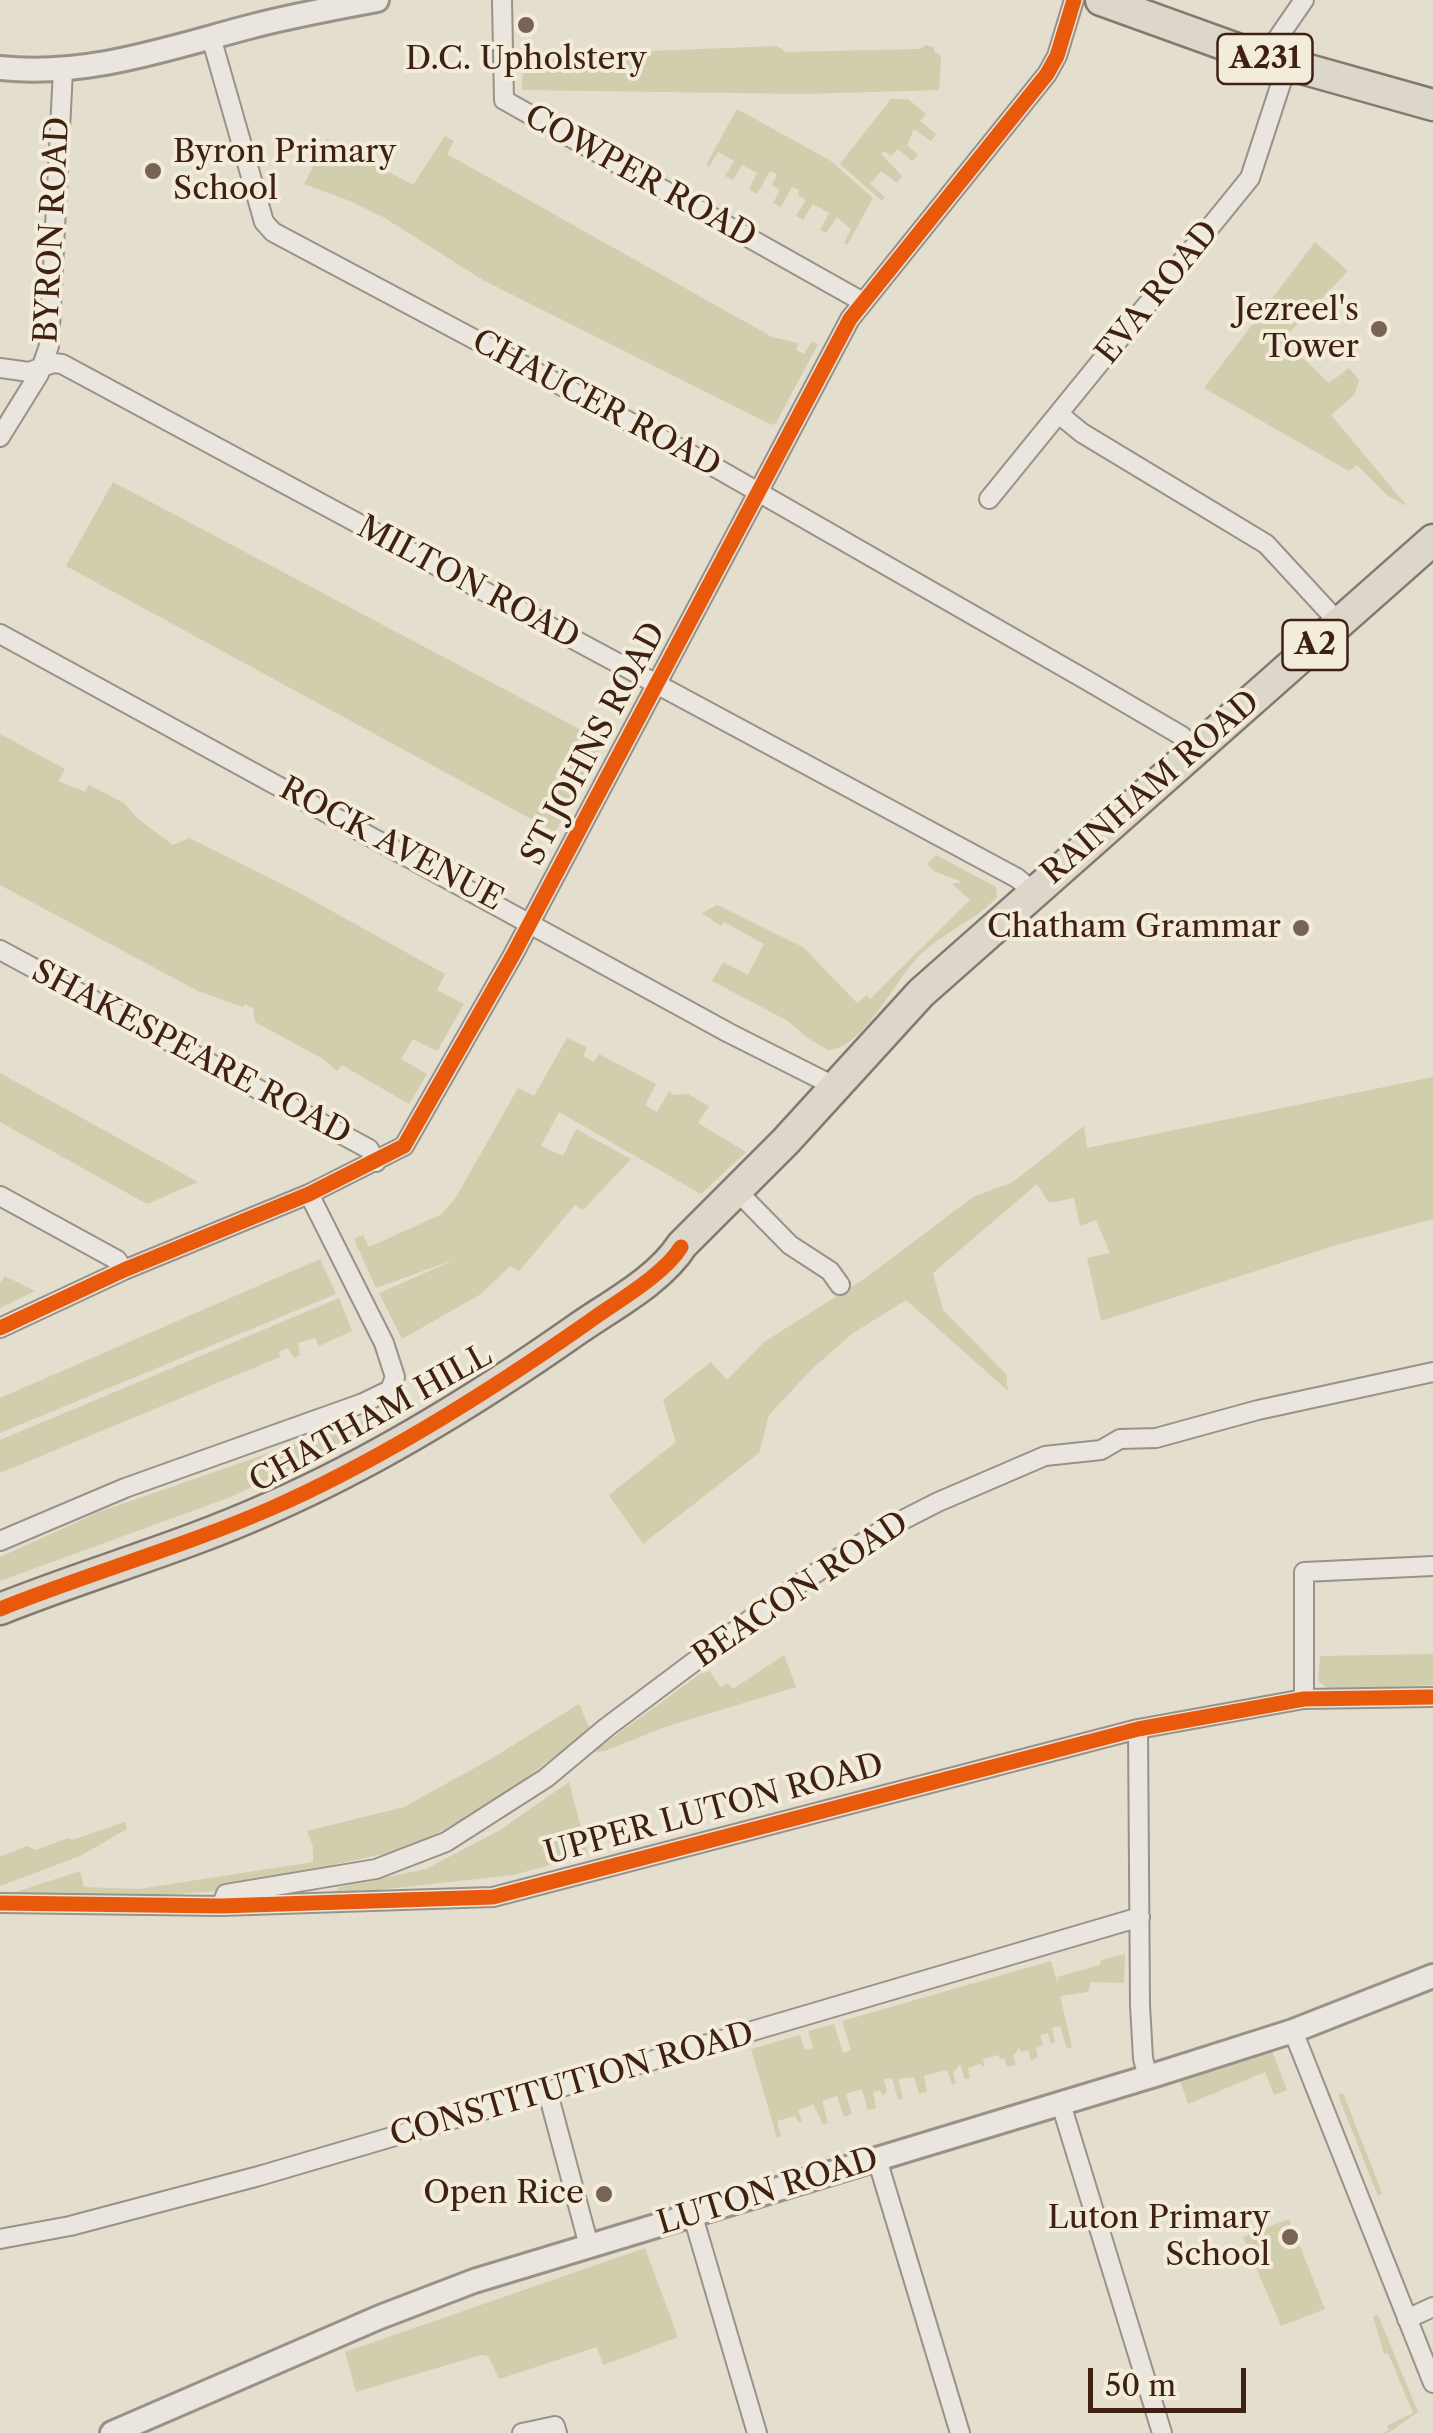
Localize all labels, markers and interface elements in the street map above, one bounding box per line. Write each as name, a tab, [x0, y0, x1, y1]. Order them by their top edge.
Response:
marker: D.C. Upholstery	[515, 14, 537, 36]
road number: A231	[1218, 34, 1312, 84]
place label: D.C. Upholstery	[405, 41, 647, 79]
street label: COWPER ROAD	[518, 98, 762, 256]
street label: BYRON ROAD	[28, 116, 78, 344]
place label: Byron Primary School	[173, 134, 396, 209]
marker: Byron Primary School	[142, 160, 164, 182]
street label: EVA ROAD	[1089, 214, 1227, 372]
place label: Jezreel's Tower	[1235, 292, 1359, 367]
marker: Jezreel's Tower	[1368, 318, 1390, 340]
street label: CHAUCER ROAD	[465, 322, 727, 486]
street label: MILTON ROAD	[351, 508, 585, 658]
street label: ST JOHNS ROAD	[514, 616, 674, 872]
road number: A2	[1282, 620, 1348, 670]
street label: RAINHAM ROAD	[1034, 683, 1268, 893]
street label: ROCK AVENUE	[273, 770, 509, 920]
place label: Chatham Grammar	[987, 909, 1281, 947]
marker: Chatham Grammar	[1290, 917, 1312, 939]
street label: SHAKESPEARE ROAD	[25, 953, 357, 1153]
street label: CHATHAM HILL	[243, 1337, 499, 1501]
street label: BEACON ROAD	[686, 1504, 916, 1676]
street label: UPPER LUTON ROAD	[540, 1746, 888, 1874]
street label: CONSTITUTION ROAD	[386, 2015, 758, 2155]
street label: LUTON ROAD	[653, 2140, 883, 2244]
place label: Open Rice	[423, 2175, 584, 2213]
marker: Open Rice	[593, 2183, 615, 2205]
place label: Luton Primary School	[1048, 2200, 1270, 2275]
marker: Luton Primary School	[1279, 2226, 1301, 2248]
scale bar	[1093, 2348, 1250, 2410]
text: 50 m	[1105, 2367, 1176, 2404]

